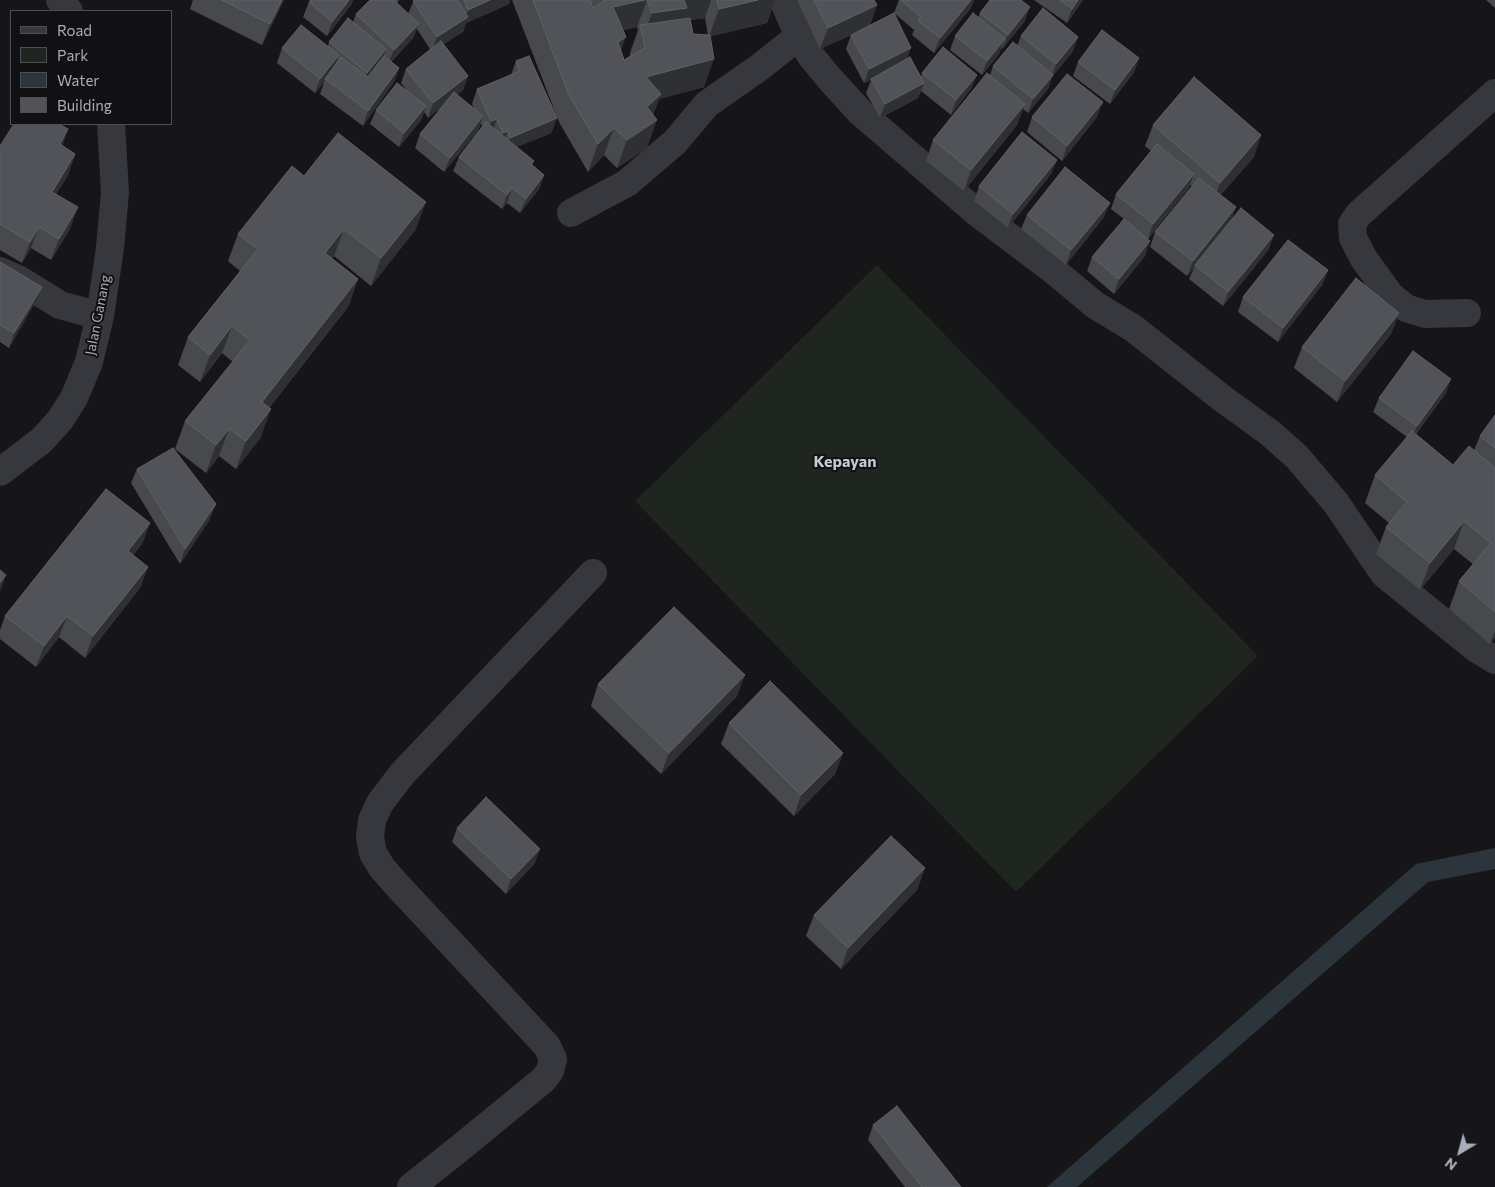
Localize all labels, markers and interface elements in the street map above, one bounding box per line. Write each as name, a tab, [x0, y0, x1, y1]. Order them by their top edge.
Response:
legend	[10, 10, 172, 125]
text: Road	[57, 21, 92, 39]
text: Park	[57, 46, 88, 64]
text: Water	[57, 71, 99, 89]
text: Building	[57, 96, 112, 114]
street label: Jalan Ganang	[82, 273, 114, 357]
district label: Kepayan	[814, 452, 876, 472]
north arrow	[1435, 1127, 1485, 1177]
text: N	[1441, 1154, 1460, 1174]

